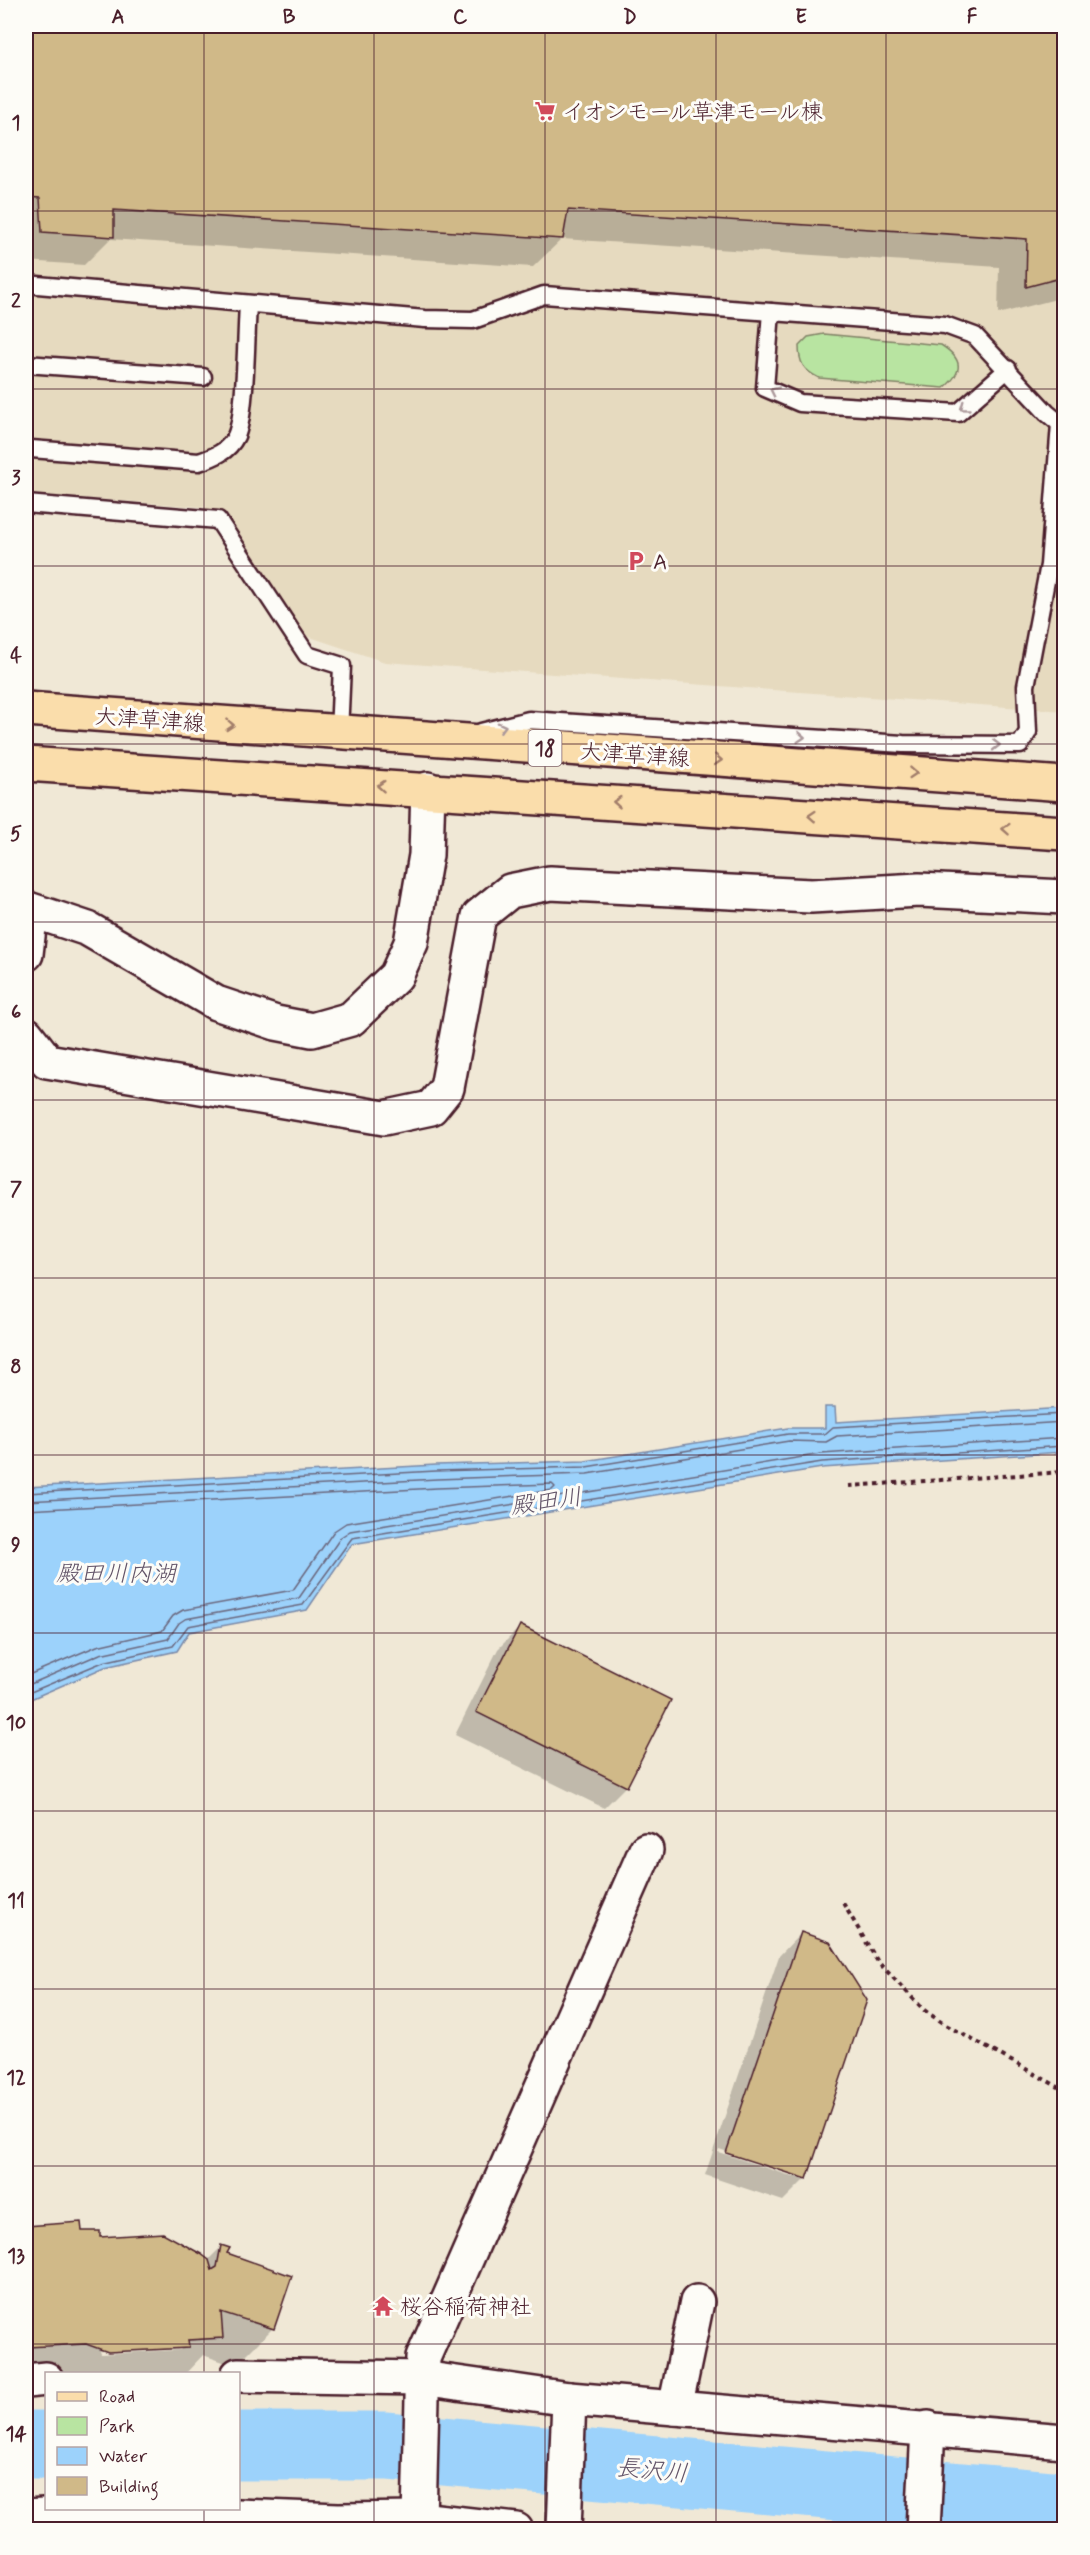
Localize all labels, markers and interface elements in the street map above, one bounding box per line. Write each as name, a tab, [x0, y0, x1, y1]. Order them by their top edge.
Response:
text: A	[111, 4, 125, 31]
text: B	[283, 4, 296, 31]
text: C	[453, 4, 468, 31]
text: D	[623, 4, 637, 31]
text: E	[795, 4, 807, 31]
text: F	[967, 4, 978, 31]
supermarket icon: イオンモール草津モール棟	[533, 99, 557, 123]
place label: イオンモール草津モール棟	[562, 99, 822, 127]
text: 1	[12, 110, 20, 137]
text: 2	[11, 288, 21, 315]
one-way arrow	[770, 387, 781, 399]
one-way arrow	[960, 400, 971, 411]
text: 3	[11, 465, 21, 492]
parking icon: A	[624, 549, 648, 573]
place label: A	[653, 549, 667, 577]
text: 4	[10, 643, 22, 670]
street label: 大津草津線	[94, 703, 206, 739]
one-way arrow	[226, 718, 235, 731]
one-way arrow	[497, 721, 507, 734]
road number: 18	[528, 730, 562, 766]
one-way arrow	[797, 731, 806, 744]
street label: 大津草津線	[579, 738, 691, 774]
one-way arrow	[991, 739, 1000, 751]
one-way arrow	[714, 753, 723, 766]
one-way arrow	[908, 766, 917, 779]
one-way arrow	[376, 780, 385, 793]
one-way arrow	[613, 796, 622, 809]
one-way arrow	[807, 809, 816, 822]
text: 5	[10, 821, 22, 848]
one-way arrow	[1002, 823, 1011, 836]
text: 6	[11, 999, 21, 1026]
text: 7	[10, 1176, 22, 1203]
text: 8	[10, 1354, 22, 1381]
water label: 殿田川	[508, 1482, 584, 1523]
text: 9	[11, 1532, 21, 1559]
water label: 殿田川内湖	[56, 1559, 178, 1590]
text: 10	[6, 1710, 26, 1737]
text: 11	[7, 1888, 25, 1915]
text: 12	[6, 2065, 26, 2092]
text: 13	[7, 2243, 25, 2270]
temple icon: 桜谷稲荷神社	[371, 2294, 395, 2318]
place label: 桜谷稲荷神社	[400, 2294, 532, 2322]
legend	[45, 2372, 240, 2510]
text: Road	[99, 2385, 135, 2409]
text: Park	[99, 2415, 135, 2439]
text: 14	[5, 2421, 27, 2448]
text: Water	[99, 2445, 148, 2469]
water label: 長沢川	[615, 2453, 689, 2490]
text: Building	[99, 2475, 159, 2501]

